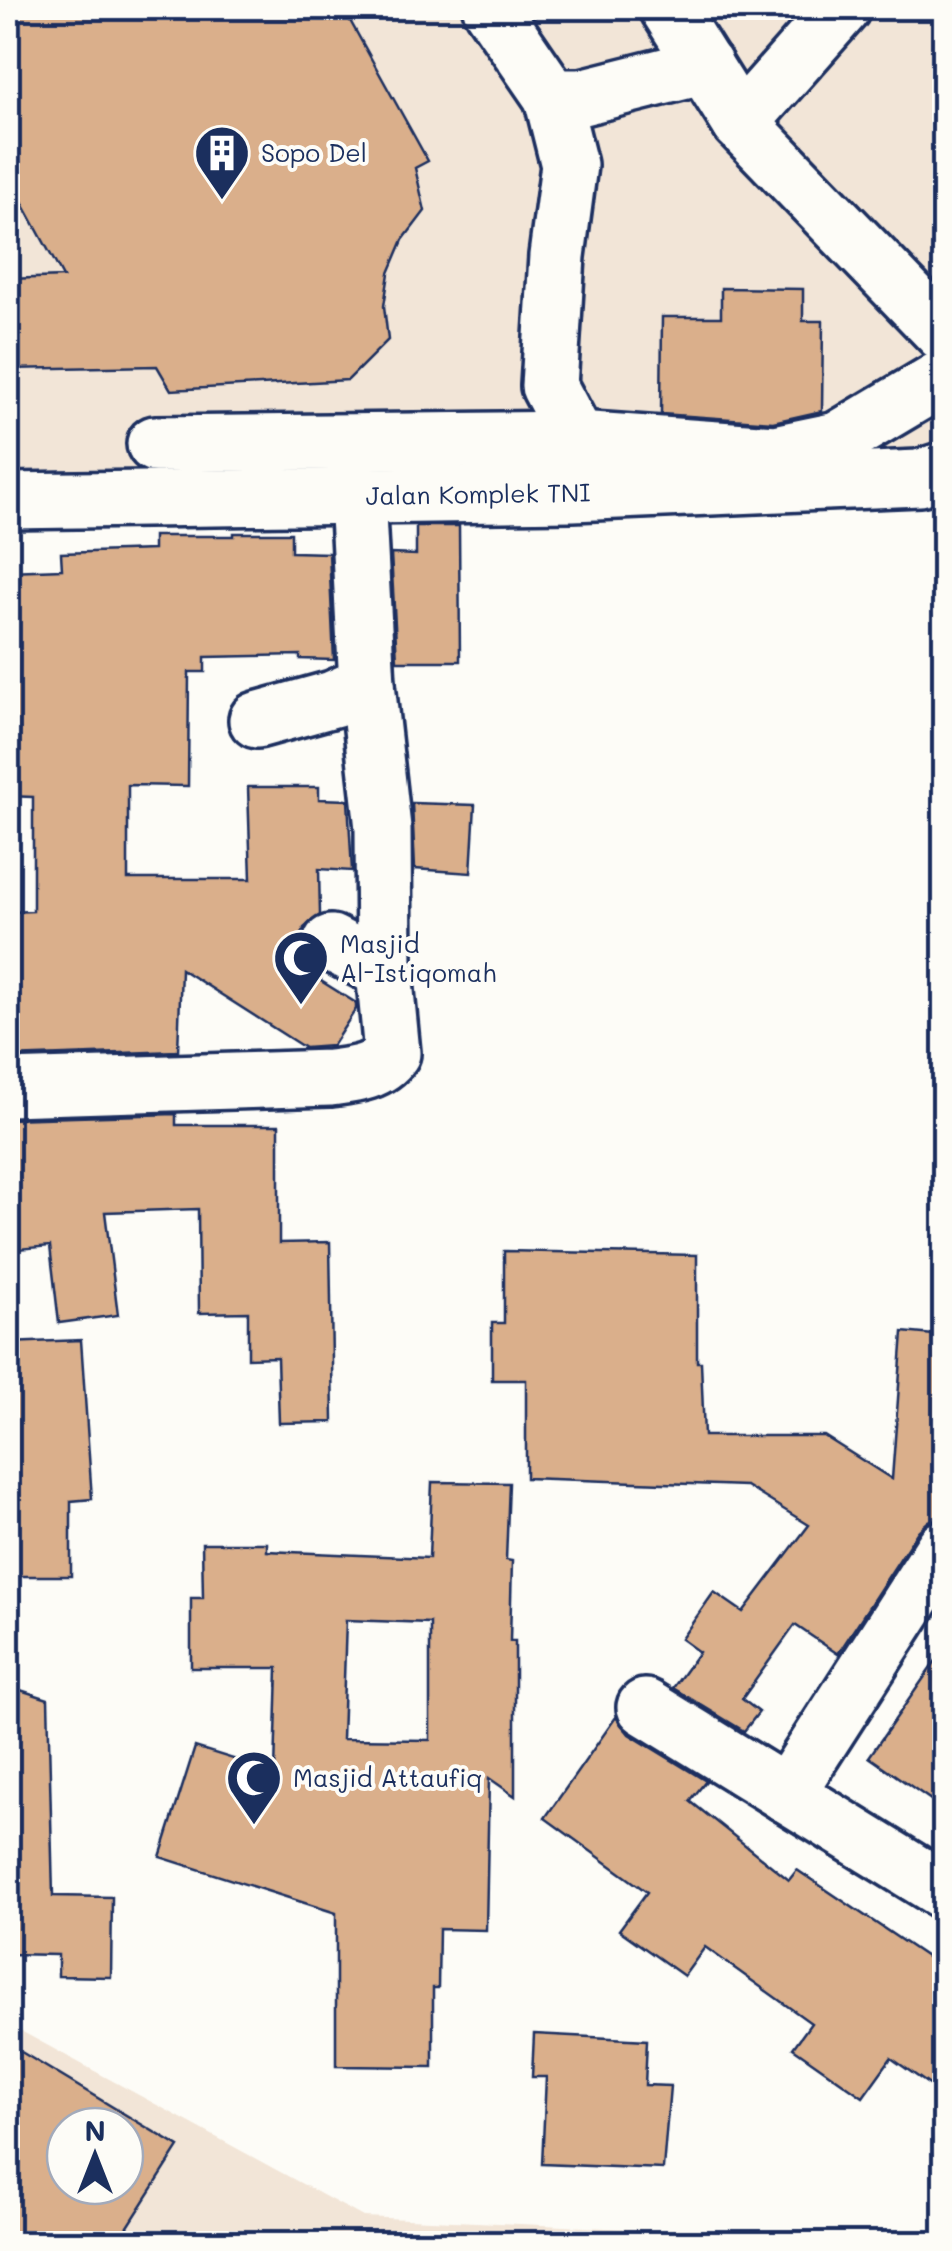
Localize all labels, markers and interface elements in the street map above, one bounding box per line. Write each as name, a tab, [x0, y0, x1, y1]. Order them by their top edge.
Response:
building icon: Sopo Del	[192, 123, 252, 202]
place label: Sopo Del	[261, 136, 367, 168]
street label: Jalan Komplek TNI	[365, 475, 591, 511]
place label: Masjid Al-Istiqomah	[340, 927, 496, 988]
mosque icon: Masjid Al-Istiqomah	[271, 928, 331, 1007]
mosque icon: Masjid Attaufiq	[224, 1748, 284, 1827]
place label: Masjid Attaufiq	[293, 1761, 483, 1793]
north arrow	[45, 2106, 145, 2206]
text: N	[84, 2112, 106, 2148]

